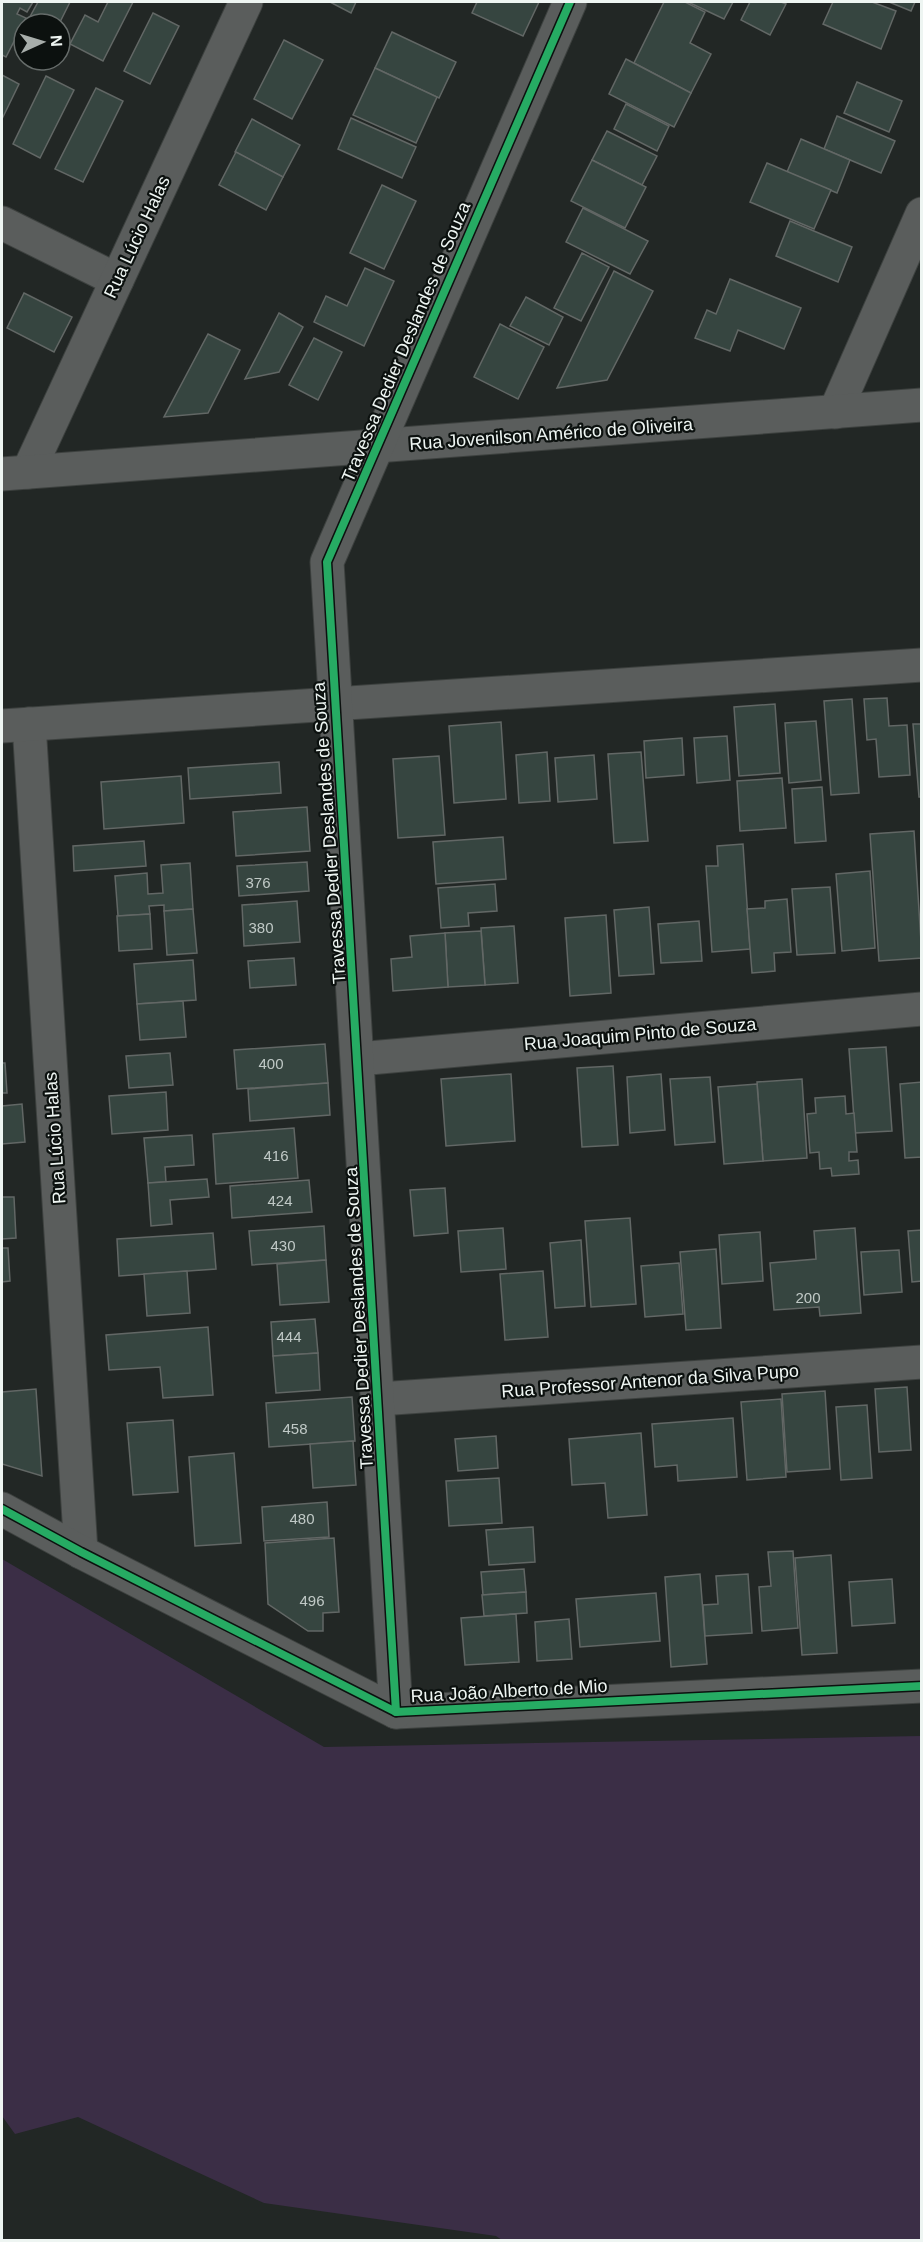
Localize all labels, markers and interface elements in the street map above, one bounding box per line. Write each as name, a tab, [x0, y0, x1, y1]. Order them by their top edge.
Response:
north arrow	[12, 12, 72, 72]
text: N	[48, 35, 65, 47]
street label: Rua Lúcio Halas	[100, 173, 174, 301]
street label: Travessa Dedier Deslandes de Souza	[338, 198, 475, 485]
street label: Rua Jovenilson Américo de Oliveira	[409, 414, 694, 454]
street label: Travessa Dedier Deslandes de Souza	[308, 680, 350, 985]
house number: 376	[245, 874, 271, 891]
house number: 380	[248, 919, 274, 936]
street label: Rua Joaquim Pinto de Souza	[523, 1014, 758, 1054]
house number: 400	[258, 1055, 284, 1072]
street label: Rua Lúcio Halas	[40, 1071, 70, 1205]
house number: 416	[263, 1147, 289, 1164]
street label: Travessa Dedier Deslandes de Souza	[341, 1165, 377, 1470]
house number: 424	[267, 1192, 293, 1209]
house number: 430	[270, 1237, 296, 1254]
house number: 200	[795, 1289, 821, 1306]
house number: 444	[276, 1328, 302, 1345]
street label: Rua Professor Antenor da Silva Pupo	[501, 1361, 799, 1401]
house number: 458	[282, 1420, 308, 1437]
house number: 480	[289, 1510, 315, 1527]
house number: 496	[299, 1592, 325, 1609]
street label: Rua João Alberto de Mio	[410, 1676, 608, 1706]

